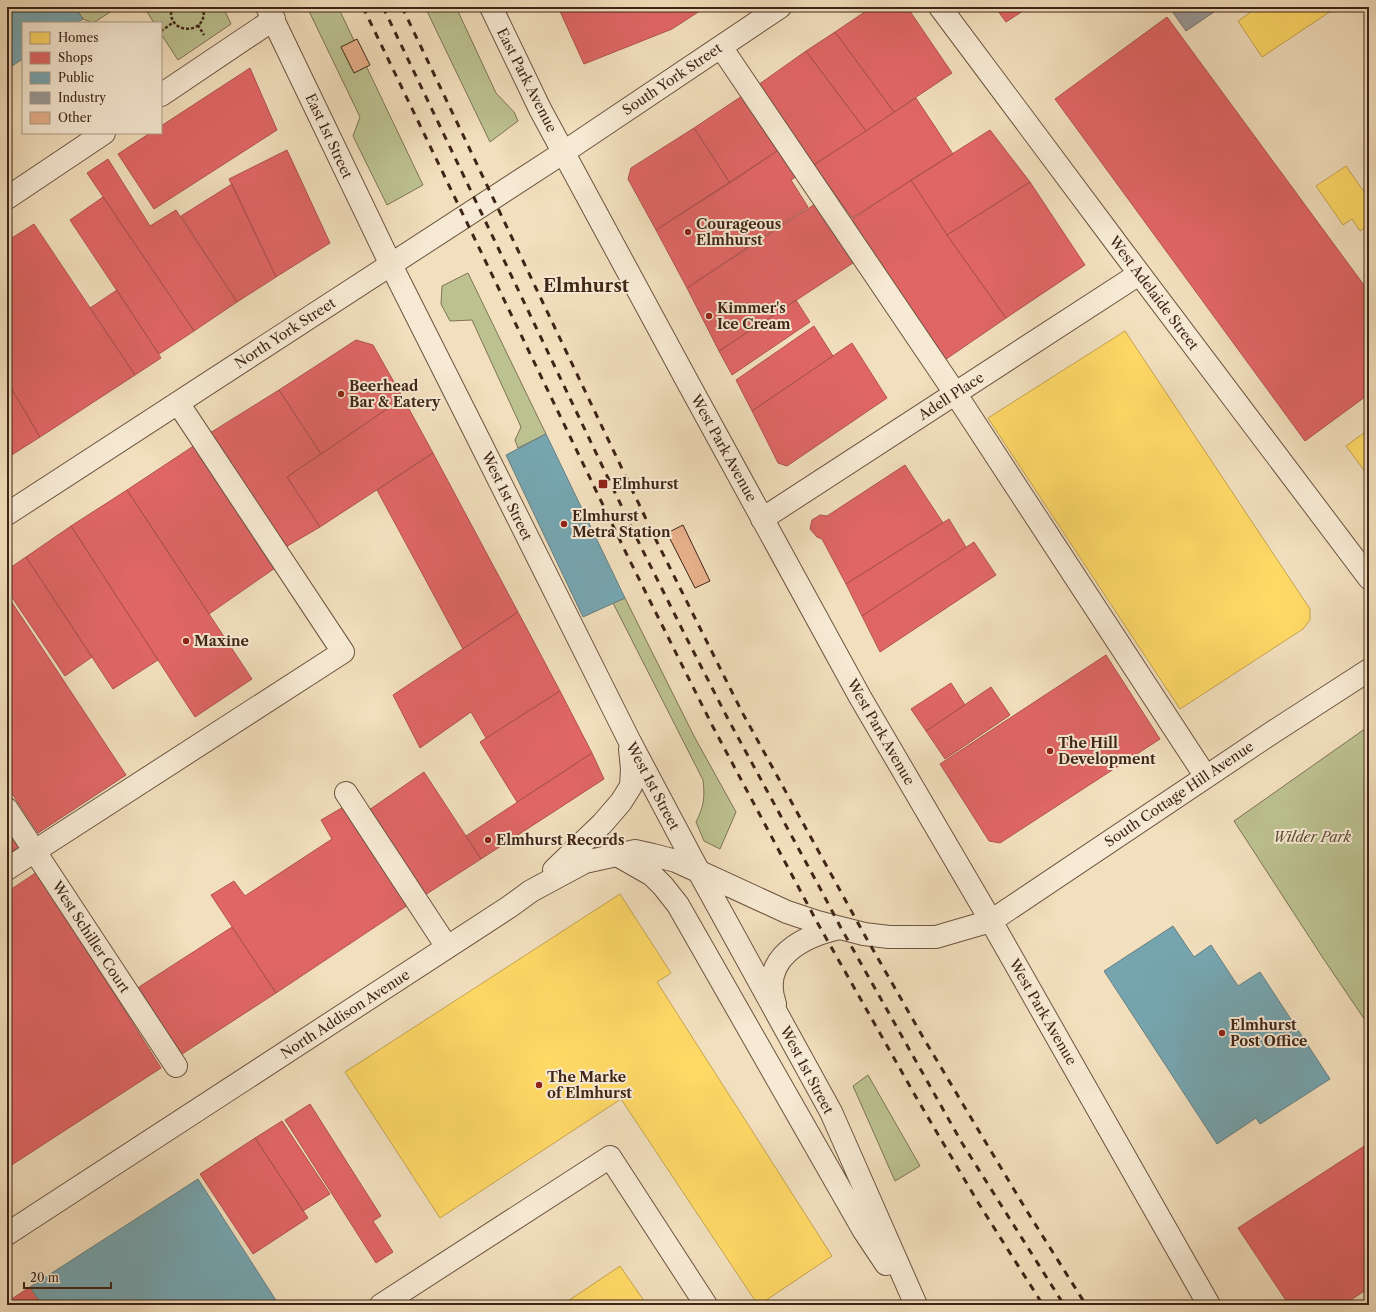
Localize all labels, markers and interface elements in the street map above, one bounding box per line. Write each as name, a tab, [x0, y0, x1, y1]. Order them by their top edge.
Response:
legend	[22, 22, 162, 134]
street label: East Park Avenue	[493, 25, 561, 135]
text: Homes	[58, 30, 98, 45]
street label: South York Street	[619, 39, 725, 119]
text: Shops	[58, 50, 93, 65]
text: Public	[58, 70, 94, 85]
text: Industry	[58, 90, 106, 105]
street label: East 1st Street	[301, 91, 357, 182]
text: Other	[58, 110, 92, 125]
place label: Courageous Elmhurst	[696, 215, 781, 249]
marker: Courageous Elmhurst	[683, 227, 693, 237]
street label: West Adelaide Street	[1105, 232, 1203, 354]
district label: Elmhurst	[543, 275, 630, 297]
street label: North York Street	[231, 294, 339, 372]
place label: Kimmer's Ice Cream	[717, 299, 791, 333]
marker: Kimmer's Ice Cream	[704, 311, 714, 321]
street label: Adell Place	[914, 368, 987, 424]
place label: Beerhead Bar & Eatery	[349, 377, 441, 411]
marker: Beerhead Bar & Eatery	[336, 389, 346, 399]
street label: West Park Avenue	[687, 390, 761, 505]
street label: West 1st Street	[477, 448, 536, 544]
place label: Elmhurst	[612, 475, 679, 493]
marker: Elmhurst	[597, 478, 609, 490]
place label: Elmhurst Metra Station	[572, 507, 671, 541]
marker: Elmhurst Metra Station	[559, 519, 569, 529]
place label: Maxine	[194, 632, 249, 650]
marker: Maxine	[181, 636, 191, 646]
street label: West Park Avenue	[843, 675, 919, 788]
place label: The Hill Development	[1058, 734, 1156, 768]
street label: South Cottage Hill Avenue	[1101, 737, 1257, 851]
street label: West 1st Street	[622, 738, 684, 833]
marker: The Hill Development	[1045, 746, 1055, 756]
park label: Wilder Park	[1273, 828, 1352, 846]
place label: Elmhurst Records	[496, 831, 624, 849]
marker: Elmhurst Records	[483, 835, 493, 845]
street label: West Schiller Court	[48, 877, 134, 996]
street label: West Park Avenue	[1005, 955, 1081, 1068]
street label: North Addison Avenue	[277, 965, 413, 1063]
place label: Elmhurst Post Office	[1230, 1016, 1307, 1050]
street label: West 1st Street	[776, 1022, 838, 1117]
marker: Elmhurst Post Office	[1217, 1028, 1227, 1038]
place label: The Marke of Elmhurst	[547, 1068, 632, 1102]
marker: The Marke of Elmhurst	[534, 1080, 544, 1090]
scale bar	[24, 1264, 111, 1290]
text: 20 m	[30, 1270, 59, 1285]

